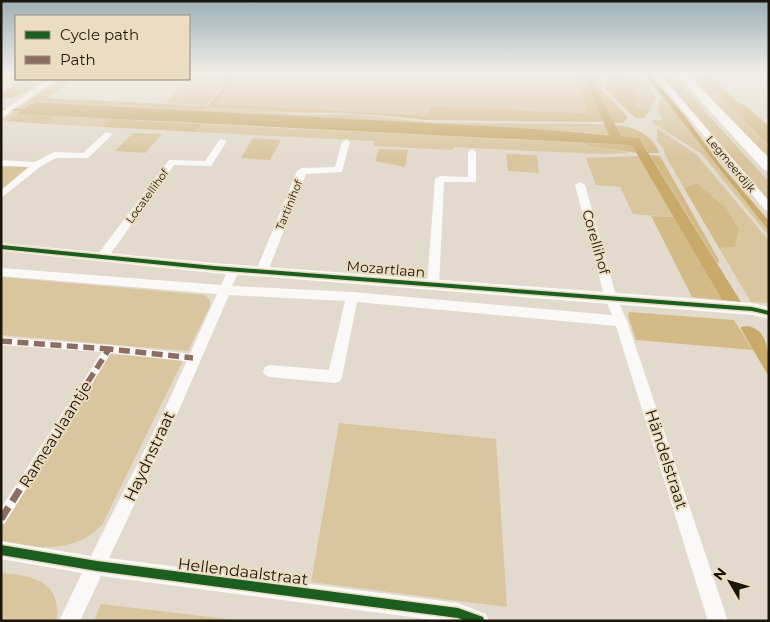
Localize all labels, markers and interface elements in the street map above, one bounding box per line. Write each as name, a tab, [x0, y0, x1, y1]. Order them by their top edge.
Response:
legend	[15, 15, 190, 80]
text: Cycle path	[60, 25, 139, 44]
text: Path	[60, 50, 96, 69]
street label: Legmeerdijk	[703, 133, 759, 196]
street label: Locatellihof	[123, 165, 172, 226]
street label: Tartinihof	[273, 177, 306, 232]
street label: Corellihof	[578, 208, 614, 278]
street label: Mozartlaan	[346, 257, 426, 281]
street label: Rameaulaantje	[15, 377, 96, 491]
street label: Haydnstraat	[120, 407, 179, 504]
street label: Händelstraat	[641, 407, 692, 512]
street label: Hellendaalstraat	[177, 554, 310, 589]
north arrow	[705, 557, 755, 607]
text: N	[709, 564, 730, 584]

